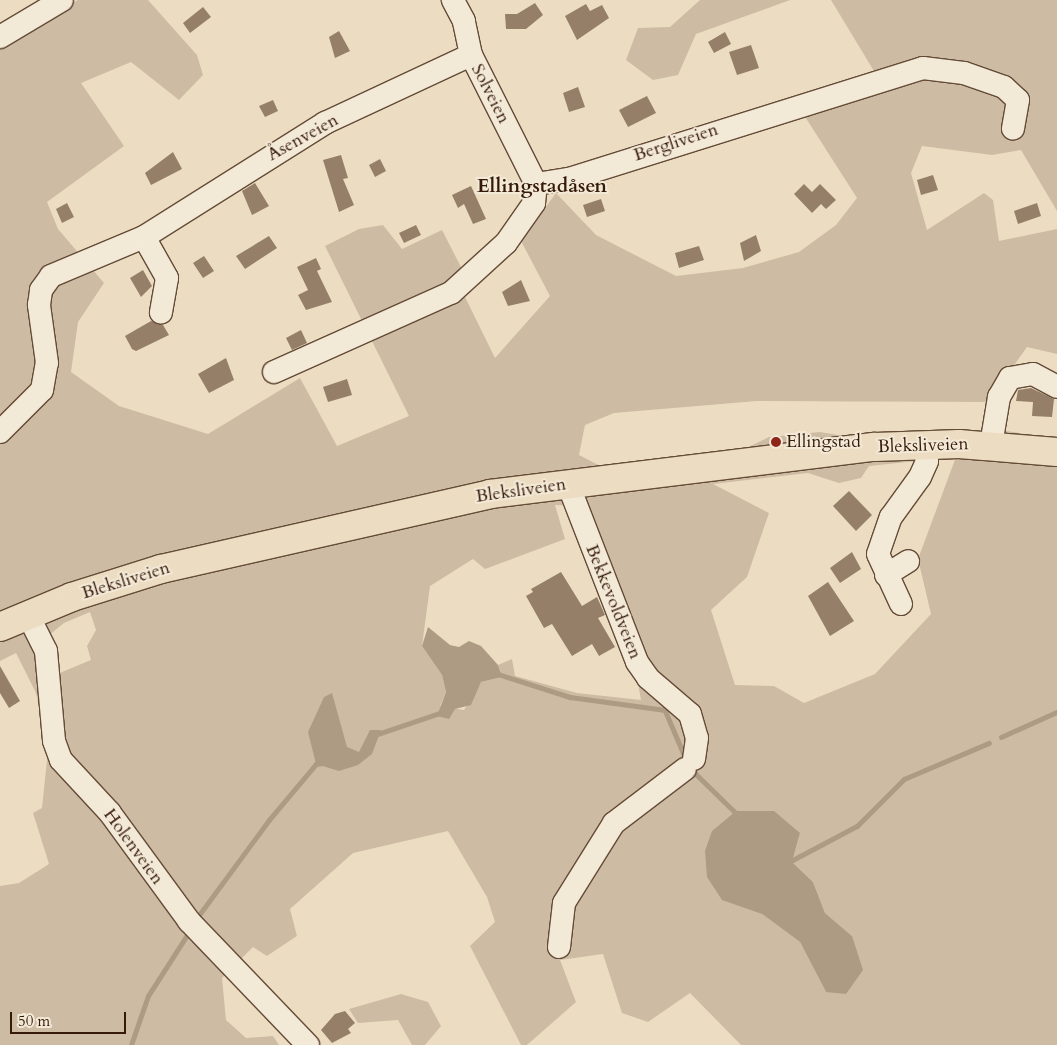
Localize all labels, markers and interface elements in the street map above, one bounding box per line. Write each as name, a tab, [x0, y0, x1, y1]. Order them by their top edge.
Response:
street label: Solveien	[466, 61, 514, 127]
street label: Åsenveien	[264, 110, 342, 166]
street label: Bergliveien	[631, 119, 721, 167]
district label: Ellingstadåsen	[477, 173, 607, 197]
place label: Ellingstad	[786, 431, 861, 453]
street label: Bleksliveien	[877, 434, 969, 458]
marker: Ellingstad	[770, 436, 782, 448]
street label: Bleksliveien	[474, 474, 568, 508]
street label: Bekkevoldveien	[580, 542, 646, 662]
street label: Bleksliveien	[79, 557, 173, 605]
street label: Holenveien	[98, 805, 168, 889]
scale bar	[12, 1002, 129, 1034]
text: 50 m	[18, 1011, 50, 1031]

